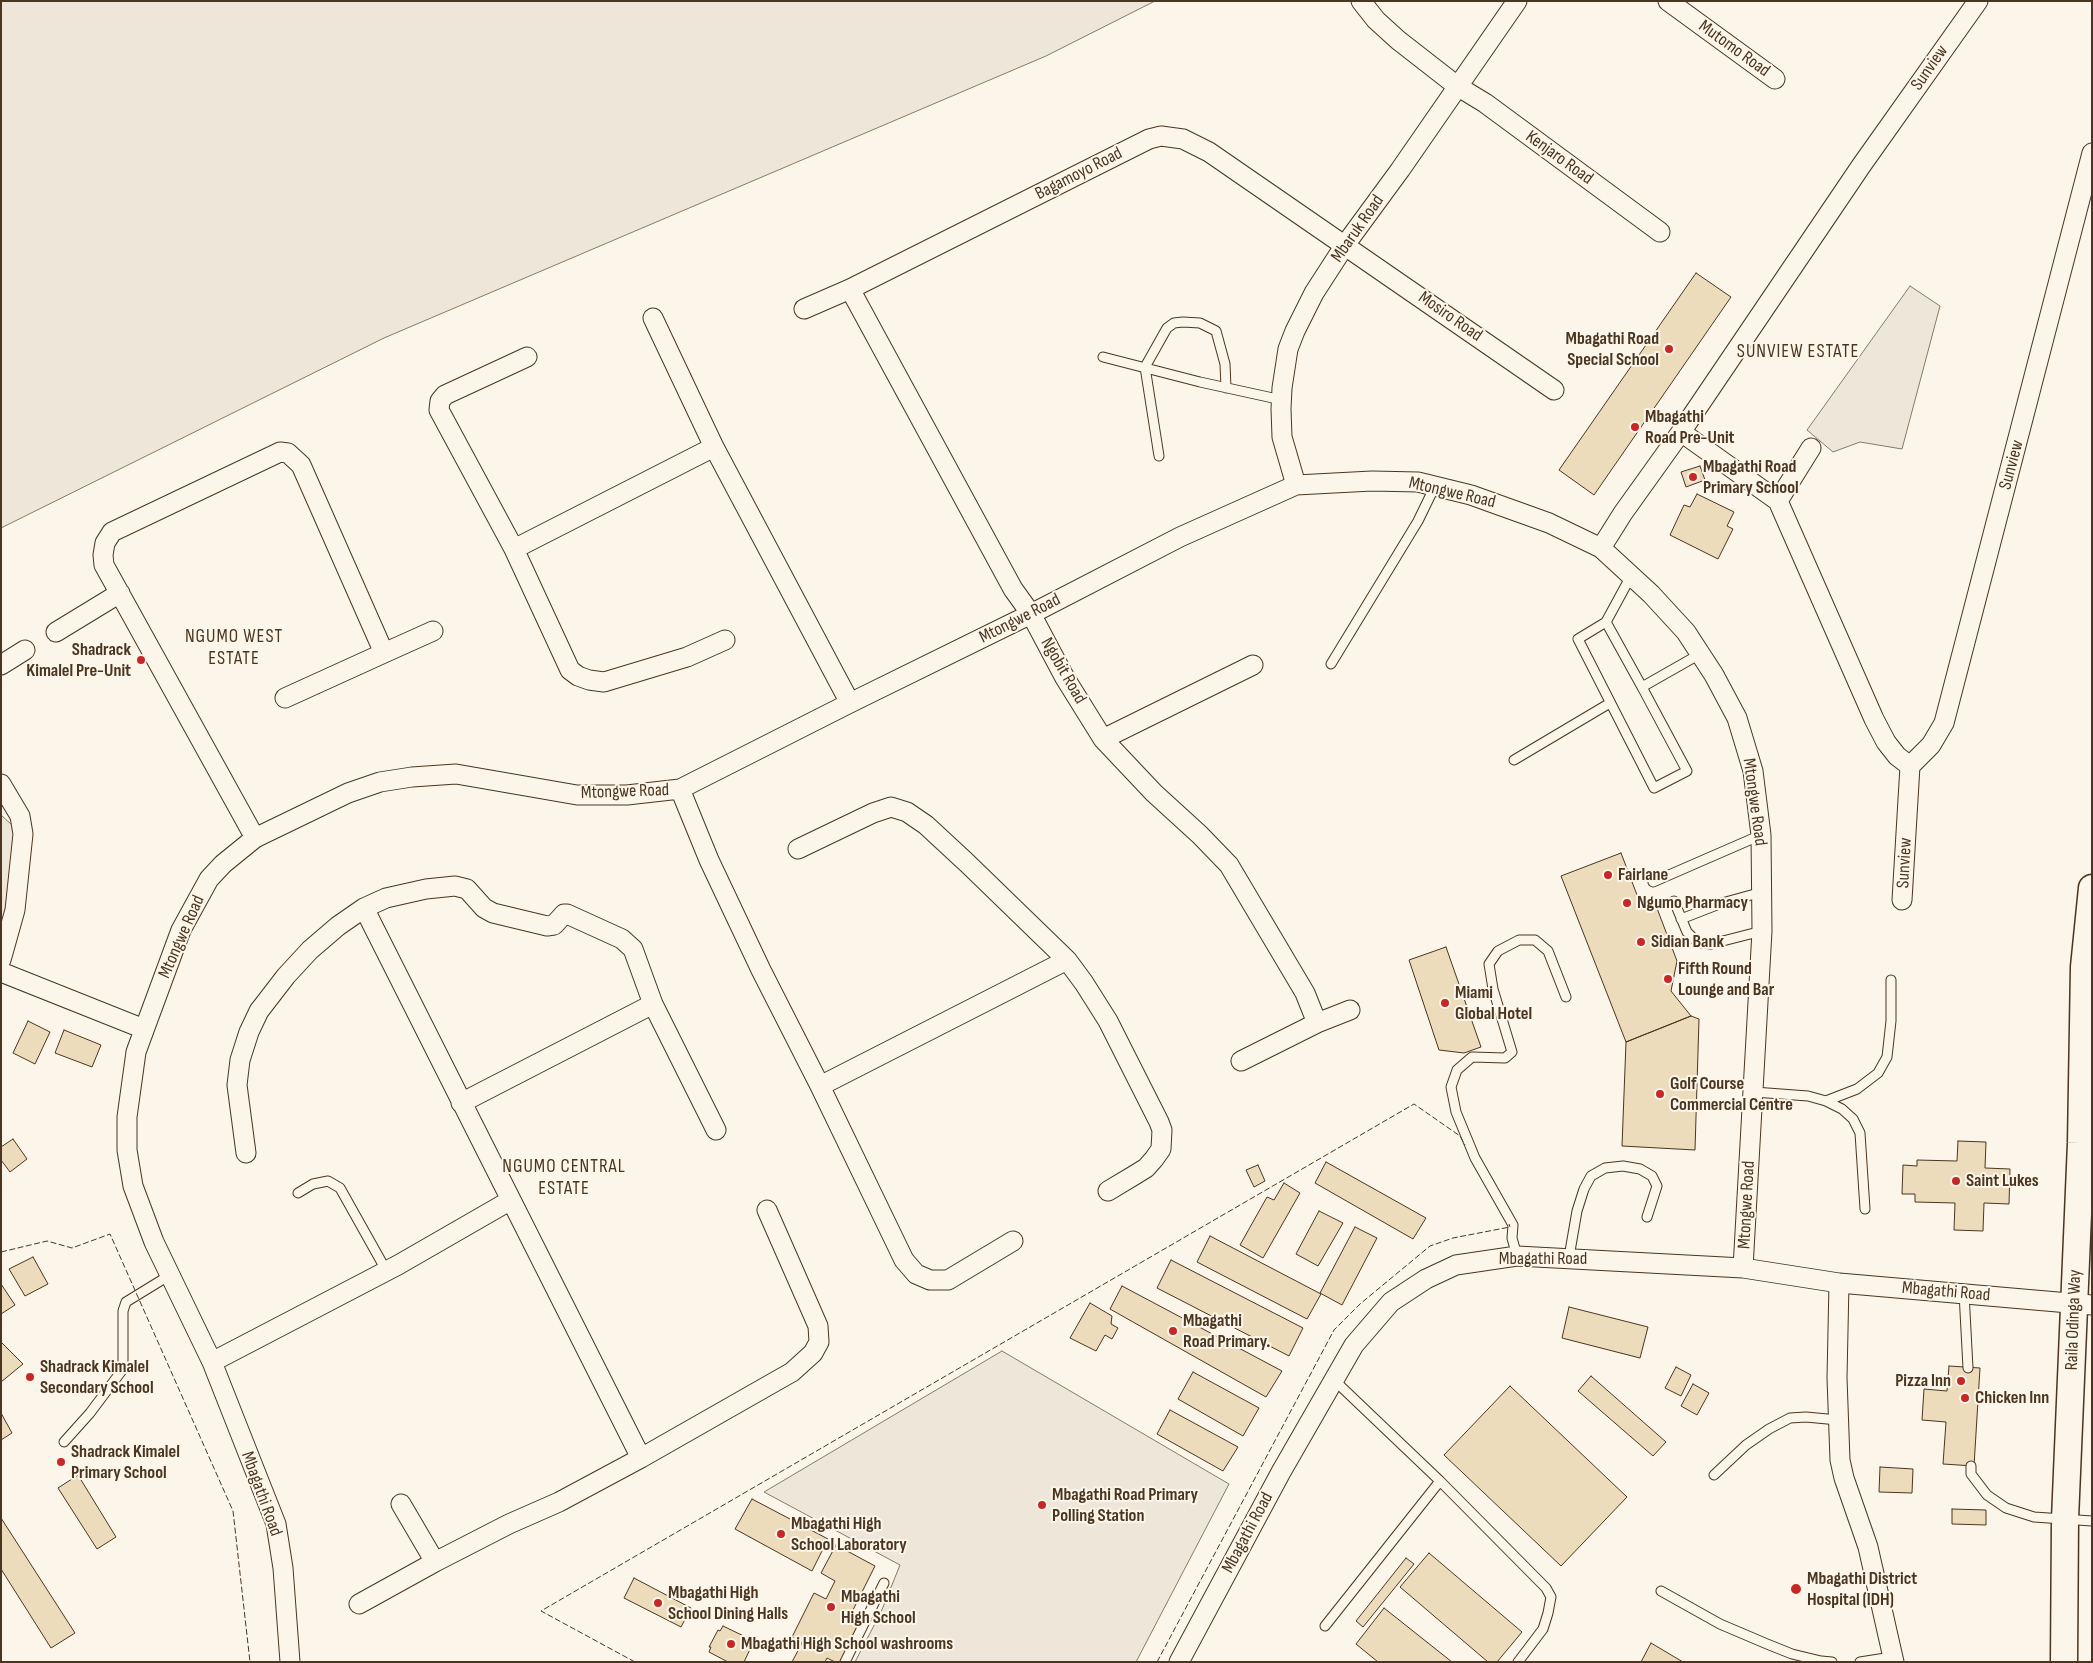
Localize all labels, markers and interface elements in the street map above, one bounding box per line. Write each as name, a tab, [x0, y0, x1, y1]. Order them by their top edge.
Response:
street label: Mutomo Road	[1694, 16, 1774, 82]
street label: Sunview	[1907, 41, 1953, 95]
street label: Kenjaro Road	[1521, 126, 1597, 190]
street label: Bagamoyo Road	[1032, 143, 1126, 205]
street label: Mbaruk Road	[1327, 191, 1389, 267]
street label: Mosiro Road	[1414, 287, 1486, 347]
place label: Mbagathi Road Special School	[1566, 328, 1659, 370]
district label: SUNVIEW ESTATE	[1735, 341, 1861, 363]
marker: Mbagathi Road Special School	[1663, 343, 1675, 355]
place label: Mbagathi Road Pre-Unit	[1645, 406, 1734, 448]
marker: Mbagathi Road Pre-Unit	[1629, 421, 1641, 433]
street label: Sunview	[1995, 438, 2029, 492]
place label: Mbagathi Road Primary School	[1703, 456, 1799, 498]
marker: Mbagathi Road Primary School	[1687, 471, 1699, 483]
street label: Mtongwe Road	[1407, 473, 1497, 513]
street label: Mtongwe Road	[976, 589, 1064, 649]
district label: NGUMO WEST ESTATE	[184, 626, 284, 670]
street label: Ngobit Road	[1035, 634, 1091, 708]
place label: Shadrack Kimalel Pre-Unit	[26, 639, 131, 682]
marker: Shadrack Kimalel Pre-Unit	[135, 654, 147, 666]
street label: Mtongwe Road	[1737, 757, 1771, 847]
street label: Mtongwe Road	[580, 780, 670, 804]
street label: Sunview	[1893, 837, 1917, 889]
place label: Fairlane	[1618, 864, 1668, 886]
marker: Fairlane	[1602, 869, 1614, 881]
street label: Mtongwe Road	[154, 892, 210, 982]
place label: Ngumo Pharmacy	[1637, 892, 1748, 914]
marker: Ngumo Pharmacy	[1621, 897, 1633, 909]
place label: Sidian Bank	[1651, 931, 1724, 953]
marker: Sidian Bank	[1635, 936, 1647, 948]
place label: Fifth Round Lounge and Bar	[1678, 958, 1774, 1001]
marker: Fifth Round Lounge and Bar	[1662, 973, 1674, 985]
place label: Miami Global Hotel	[1455, 982, 1532, 1024]
marker: Miami Global Hotel	[1439, 997, 1451, 1009]
place label: Golf Course Commercial Centre	[1670, 1073, 1793, 1116]
marker: Golf Course Commercial Centre	[1654, 1088, 1666, 1100]
district label: NGUMO CENTRAL ESTATE	[501, 1156, 627, 1200]
street label: Mtongwe Road	[1734, 1160, 1760, 1250]
place label: Saint Lukes	[1966, 1170, 2039, 1192]
marker: Saint Lukes	[1950, 1175, 1962, 1187]
street label: Mbagathi Road	[1499, 1248, 1587, 1270]
street label: Raila Odinga Way	[2061, 1269, 2087, 1371]
street label: Mbagathi Road	[1901, 1277, 1991, 1307]
place label: Mbagathi Road Primary.	[1183, 1310, 1270, 1352]
marker: Mbagathi Road Primary.	[1167, 1325, 1179, 1337]
place label: Shadrack Kimalel Secondary School	[40, 1356, 154, 1398]
place label: Pizza Inn	[1895, 1370, 1951, 1392]
marker: Shadrack Kimalel Secondary School	[24, 1371, 36, 1383]
marker: Pizza Inn	[1955, 1375, 1967, 1387]
place label: Chicken Inn	[1975, 1387, 2049, 1409]
marker: Chicken Inn	[1959, 1392, 1971, 1404]
place label: Shadrack Kimalel Primary School	[71, 1441, 180, 1484]
street label: Mbagathi Road	[236, 1449, 286, 1539]
marker: Shadrack Kimalel Primary School	[55, 1456, 67, 1468]
place label: Mbagathi Road Primary Polling Station	[1052, 1484, 1198, 1526]
street label: Mbagathi Road	[1218, 1489, 1278, 1577]
marker: Mbagathi Road Primary Polling Station	[1036, 1499, 1048, 1511]
place label: Mbagathi High School Laboratory	[791, 1513, 907, 1556]
marker: Mbagathi High School Laboratory	[775, 1528, 787, 1540]
place label: Mbagathi District Hospital (IDH)	[1807, 1568, 1917, 1610]
place label: Mbagathi High School Dining Halls	[668, 1582, 788, 1625]
marker: Mbagathi District Hospital (IDH)	[1789, 1582, 1803, 1596]
place label: Mbagathi High School	[841, 1586, 916, 1628]
marker: Mbagathi High School Dining Halls	[652, 1597, 664, 1609]
marker: Mbagathi High School	[825, 1601, 837, 1613]
place label: Mbagathi High School washrooms	[741, 1633, 953, 1655]
marker: Mbagathi High School washrooms	[725, 1638, 737, 1650]

